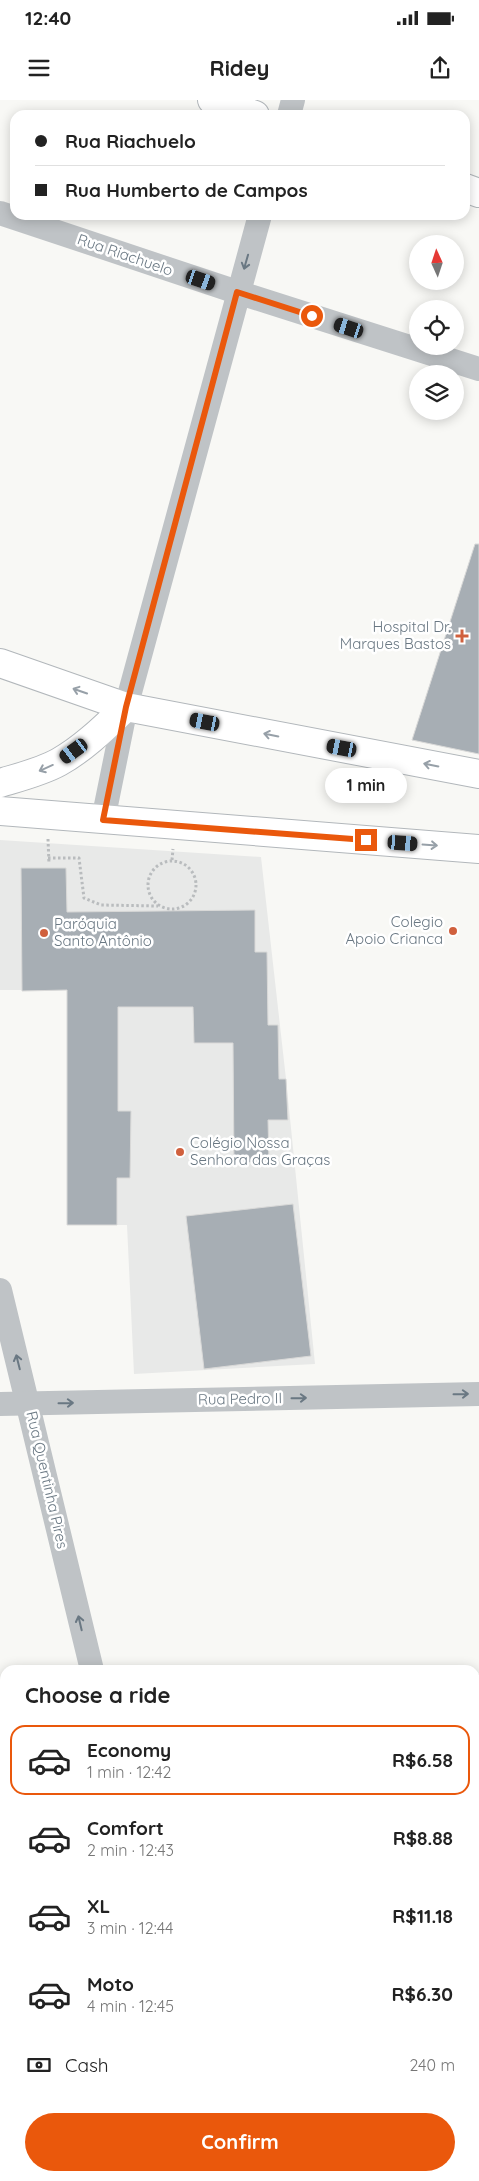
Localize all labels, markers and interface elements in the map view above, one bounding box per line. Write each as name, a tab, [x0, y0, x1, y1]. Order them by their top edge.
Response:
text: 12:40	[25, 6, 71, 30]
icon: menu	[25, 54, 53, 82]
text: Ridey	[210, 54, 269, 82]
icon: share	[426, 54, 454, 82]
text: Rua Riachuelo	[65, 129, 196, 153]
text: Rua Humberto de Campos	[65, 178, 308, 202]
street label: Rua Riachuelo	[75, 229, 175, 280]
north arrow	[409, 235, 464, 290]
map controls	[409, 235, 464, 420]
one-way arrow	[241, 253, 251, 269]
car	[184, 268, 217, 292]
button: locate	[409, 300, 464, 355]
route start	[301, 305, 323, 327]
car	[332, 316, 365, 340]
button: layers	[409, 365, 464, 420]
place label: Hospital Dr. Marques Bastos	[340, 617, 451, 653]
marker: Hospital Dr. Marques Bastos	[455, 629, 469, 643]
one-way arrow	[73, 686, 88, 695]
car	[188, 712, 221, 732]
one-way arrow	[264, 729, 280, 739]
car	[57, 736, 90, 766]
car	[325, 738, 358, 758]
one-way arrow	[424, 760, 440, 769]
one-way arrow	[39, 763, 54, 773]
callout: 1 min	[325, 768, 407, 802]
text: 1 min	[347, 775, 385, 795]
route end	[355, 829, 377, 851]
car	[387, 834, 418, 852]
one-way arrow	[422, 840, 438, 850]
place label: Colegio Apoio Crianca	[345, 912, 443, 948]
place label: Paróquia Santo Antônio	[54, 914, 152, 950]
marker: Colegio Apoio Crianca	[447, 925, 459, 937]
marker: Paróquia Santo Antônio	[38, 927, 50, 939]
place label: Colégio Nossa Senhora das Graças	[190, 1133, 330, 1169]
marker: Colégio Nossa Senhora das Graças	[174, 1146, 186, 1158]
one-way arrow	[13, 1355, 22, 1371]
street label: Rua Pedro II	[198, 1388, 282, 1409]
one-way arrow	[453, 1390, 469, 1399]
one-way arrow	[290, 1393, 306, 1403]
one-way arrow	[58, 1399, 74, 1408]
street label: Rua Quentinha Pires	[22, 1409, 73, 1551]
one-way arrow	[75, 1615, 84, 1631]
text: Choose a ride	[25, 1681, 170, 1709]
icon: car	[27, 1738, 72, 1783]
text: Economy	[87, 1738, 171, 1762]
text: R$6.58	[392, 1748, 453, 1772]
text: 1 min · 12:42	[87, 1762, 171, 1782]
icon: car	[27, 1816, 72, 1861]
text: Comfort	[87, 1816, 164, 1840]
text: R$8.88	[393, 1826, 453, 1850]
text: 2 min · 12:43	[87, 1840, 174, 1860]
icon: car	[27, 1894, 72, 1939]
text: XL	[87, 1894, 110, 1918]
text: R$11.18	[392, 1904, 453, 1928]
text: 3 min · 12:44	[87, 1918, 174, 1938]
icon: car	[27, 1972, 72, 2017]
text: Moto	[87, 1972, 134, 1996]
text: R$6.30	[391, 1982, 453, 2006]
text: 4 min · 12:45	[87, 1996, 174, 2016]
icon: cash	[25, 2051, 53, 2079]
text: Cash	[65, 2053, 109, 2077]
text: 240 m	[409, 2055, 455, 2075]
button: Confirm	[25, 2113, 455, 2171]

